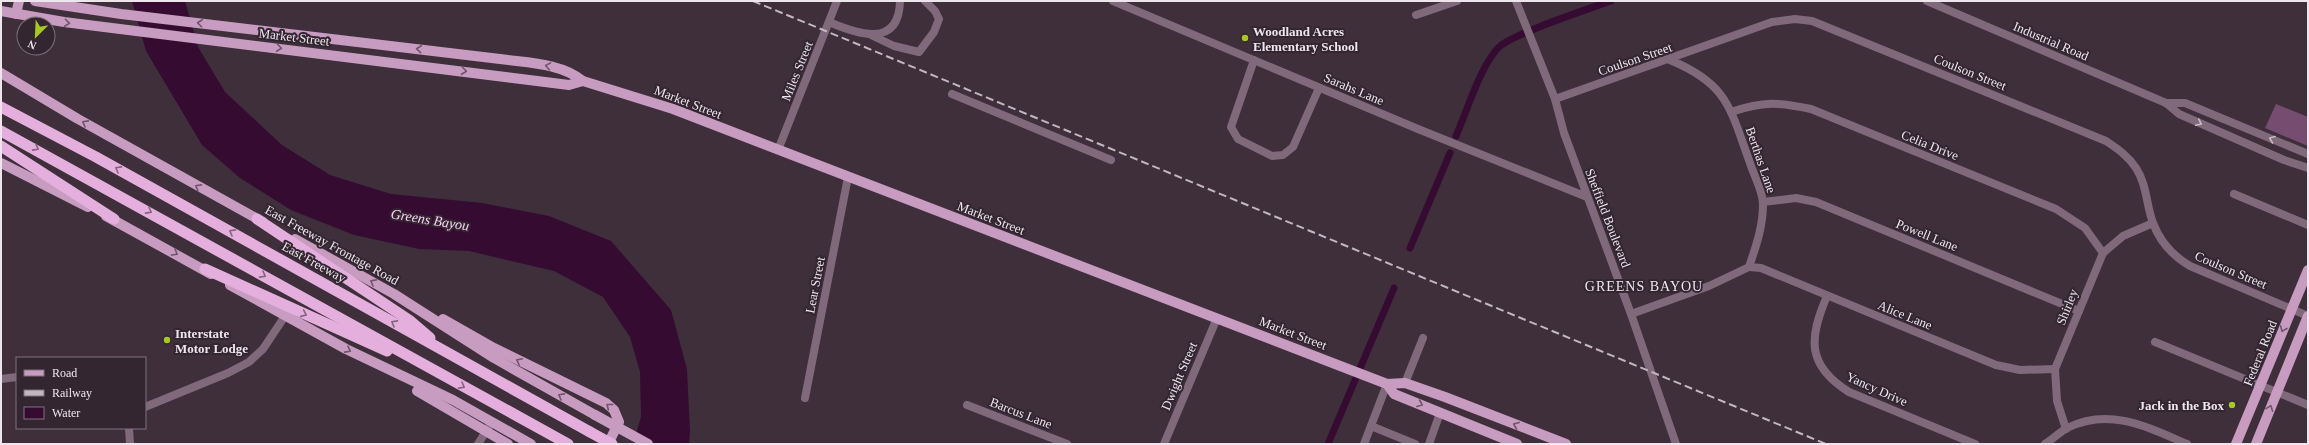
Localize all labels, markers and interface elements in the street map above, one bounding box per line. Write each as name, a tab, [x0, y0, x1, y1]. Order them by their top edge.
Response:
north arrow	[16, 16, 56, 56]
one-way arrow	[64, 18, 70, 27]
street label: Industrial Road	[2011, 18, 2091, 64]
one-way arrow	[197, 19, 203, 28]
place label: Woodland Acres Elementary School	[1253, 24, 1358, 54]
street label: Market Street	[258, 25, 331, 49]
marker: Woodland Acres Elementary School	[1240, 33, 1250, 43]
text: N	[26, 38, 38, 52]
street label: Miles Street	[778, 39, 816, 103]
street label: Coulson Street	[1596, 39, 1674, 79]
one-way arrow	[276, 43, 282, 52]
one-way arrow	[416, 45, 422, 54]
street label: Coulson Street	[1932, 51, 2009, 94]
one-way arrow	[545, 62, 551, 71]
one-way arrow	[461, 66, 467, 75]
street label: Sarahs Lane	[1322, 70, 1387, 108]
street label: Market Street	[652, 82, 724, 122]
one-way arrow	[2195, 118, 2203, 126]
one-way arrow	[82, 121, 89, 128]
street label: Berthas Lane	[1743, 125, 1779, 195]
street label: Celia Drive	[1899, 127, 1961, 163]
one-way arrow	[2268, 135, 2275, 143]
one-way arrow	[32, 144, 39, 151]
one-way arrow	[115, 166, 122, 174]
street label: Sheffield Boulevard	[1582, 166, 1634, 270]
one-way arrow	[195, 184, 203, 191]
street label: Market Street	[955, 198, 1027, 238]
street label: East Freeway Frontage Road	[262, 202, 402, 288]
water label: Greens Bayou	[390, 206, 470, 234]
one-way arrow	[145, 207, 153, 214]
street label: Powell Lane	[1894, 216, 1960, 254]
one-way arrow	[229, 230, 236, 237]
street label: East Freeway	[279, 238, 349, 286]
one-way arrow	[171, 248, 178, 255]
street label: Coulson Street	[2193, 248, 2270, 292]
street label: Lear Street	[802, 255, 828, 315]
one-way arrow	[259, 270, 266, 277]
district label: GREENS BAYOU	[1585, 279, 1703, 294]
one-way arrow	[370, 280, 377, 287]
street label: Shirley	[2053, 286, 2081, 327]
street label: Alice Lane	[1876, 297, 1935, 333]
one-way arrow	[300, 310, 307, 318]
street label: Market Street	[1257, 313, 1329, 353]
street label: Federal Road	[2240, 317, 2280, 388]
one-way arrow	[391, 320, 398, 328]
place label: Interstate Motor Lodge	[175, 326, 248, 356]
one-way arrow	[2280, 326, 2288, 333]
marker: Interstate Motor Lodge	[162, 335, 172, 345]
street label: Dwight Street	[1158, 339, 1200, 412]
one-way arrow	[343, 345, 351, 353]
legend	[16, 357, 146, 429]
one-way arrow	[516, 358, 524, 365]
text: Road	[52, 366, 77, 380]
street label: Yancy Drive	[1844, 369, 1910, 409]
one-way arrow	[458, 381, 465, 388]
text: Railway	[52, 386, 92, 400]
one-way arrow	[558, 393, 565, 400]
street label: Barcus Lane	[988, 394, 1054, 432]
place label: Jack in the Box	[2138, 398, 2224, 413]
one-way arrow	[1416, 400, 1423, 408]
marker: Jack in the Box	[2227, 400, 2237, 410]
one-way arrow	[606, 404, 613, 411]
one-way arrow	[2266, 404, 2274, 411]
text: Water	[52, 406, 80, 420]
one-way arrow	[1513, 421, 1520, 429]

